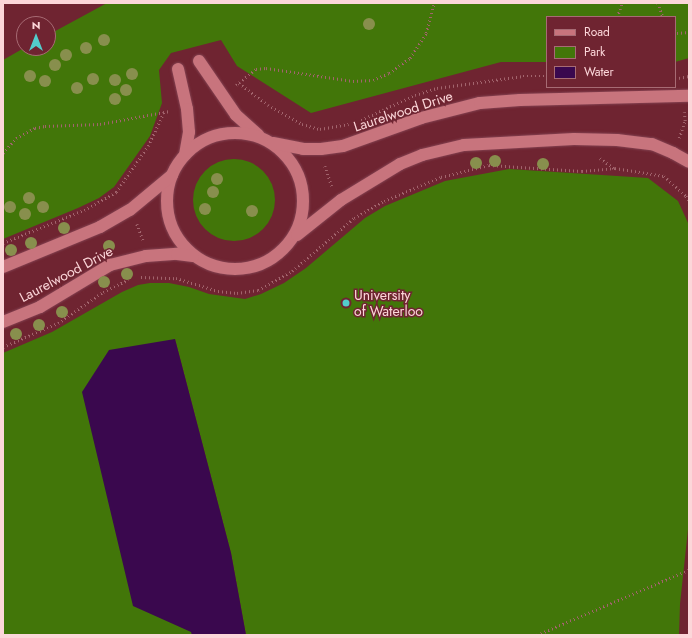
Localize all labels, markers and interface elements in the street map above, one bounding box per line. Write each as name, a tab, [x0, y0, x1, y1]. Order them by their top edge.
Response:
north arrow	[16, 16, 56, 56]
legend	[546, 16, 676, 88]
text: N	[32, 17, 40, 33]
text: Road	[584, 23, 610, 41]
text: Park	[584, 43, 605, 61]
text: Water	[584, 63, 614, 81]
street label: Laurelwood Drive	[351, 87, 455, 135]
street label: Laurelwood Drive	[16, 242, 116, 306]
place label: University of Waterloo	[354, 287, 423, 320]
marker: University of Waterloo	[341, 298, 351, 308]

